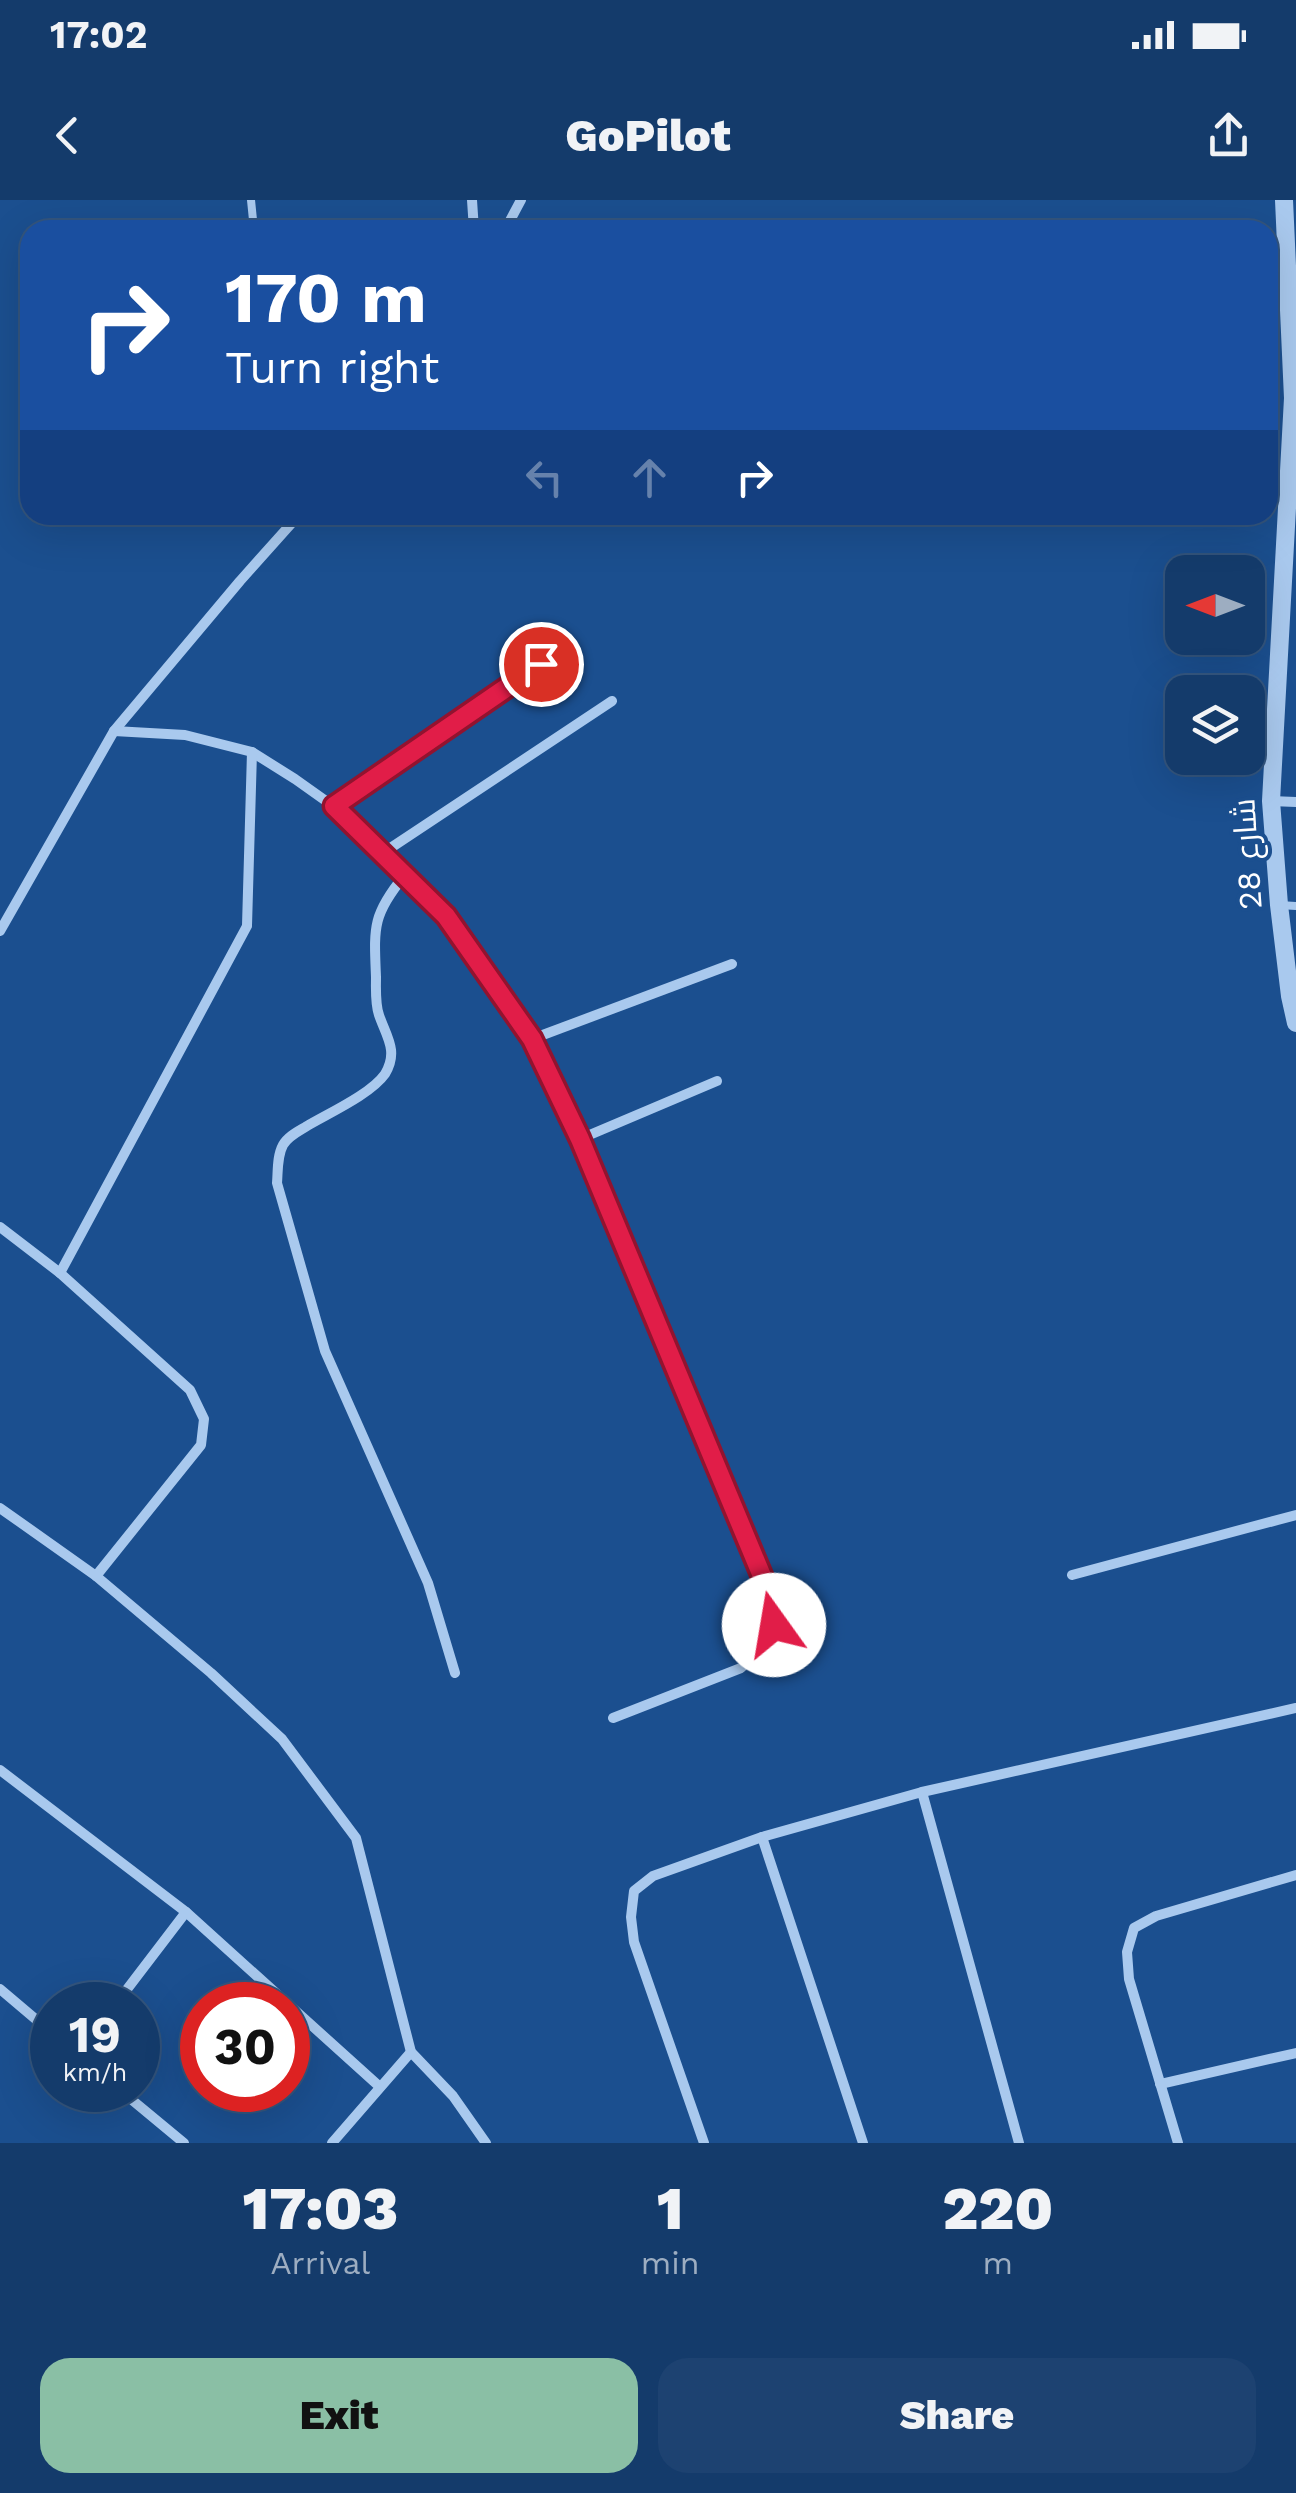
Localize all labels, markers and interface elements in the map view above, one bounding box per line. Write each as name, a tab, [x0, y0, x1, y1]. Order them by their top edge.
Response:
text: 17:02	[50, 13, 147, 57]
icon: back	[40, 108, 95, 163]
icon: share	[1201, 108, 1256, 163]
text: GoPilot	[565, 109, 731, 162]
text: 170 m	[225, 257, 427, 339]
icon: right	[60, 260, 190, 390]
text: Turn right	[225, 341, 439, 394]
icon: left	[517, 450, 572, 505]
icon: ahead	[622, 450, 677, 505]
icon: right	[727, 450, 782, 505]
north arrow	[1165, 555, 1265, 655]
map controls	[1165, 555, 1265, 775]
pin	[499, 622, 584, 707]
icon: arrive	[514, 637, 569, 692]
button: layers	[1165, 675, 1265, 775]
street label: شارع 28	[1224, 797, 1273, 911]
position arrow	[722, 1573, 826, 1677]
speed limit sign: 30	[180, 1982, 310, 2112]
text: 19	[69, 2005, 121, 2064]
text: km/h	[63, 2058, 127, 2087]
text: 17:03	[243, 2173, 398, 2244]
text: 1	[657, 2173, 684, 2244]
text: 220	[942, 2173, 1053, 2244]
text: Arrival	[270, 2244, 370, 2282]
text: min	[641, 2244, 700, 2282]
text: m	[983, 2244, 1013, 2282]
button: Exit	[40, 2358, 638, 2473]
button: Share	[658, 2358, 1256, 2473]

